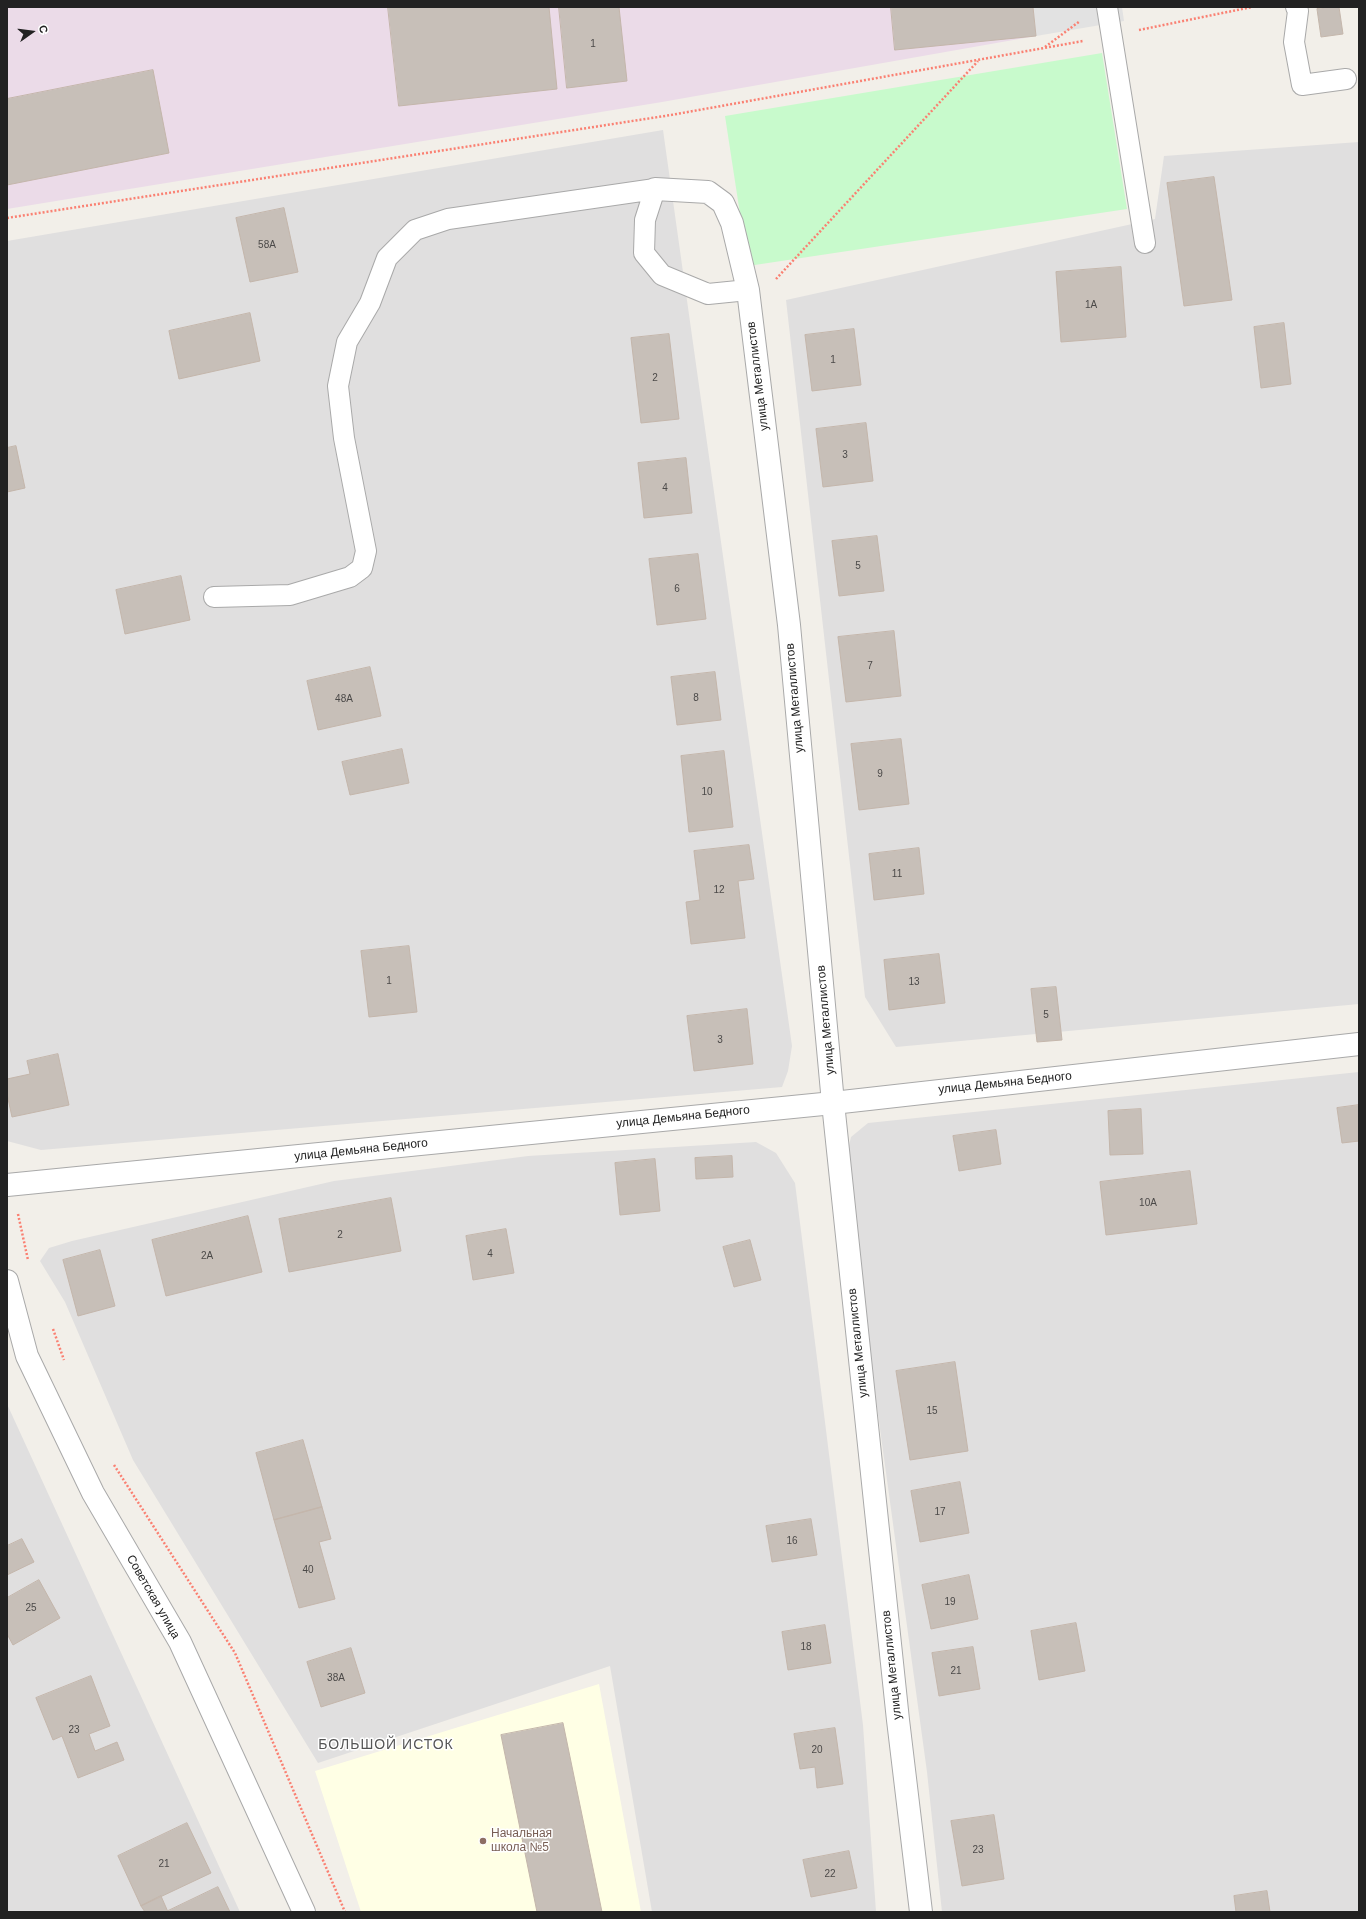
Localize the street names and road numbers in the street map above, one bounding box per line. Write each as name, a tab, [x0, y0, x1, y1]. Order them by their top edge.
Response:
street label: улица Металлистов	[744, 321, 772, 431]
street label: улица Металлистов	[783, 643, 807, 753]
street label: улица Металлистов	[814, 965, 838, 1075]
street label: улица Демьяна Бедного	[938, 1069, 1072, 1097]
street label: улица Демьяна Бедного	[616, 1103, 750, 1131]
street label: улица Демьяна Бедного	[294, 1136, 428, 1164]
street label: улица Металлистов	[845, 1288, 871, 1398]
street label: Советская улица	[123, 1553, 183, 1641]
street label: улица Металлистов	[879, 1610, 905, 1720]

